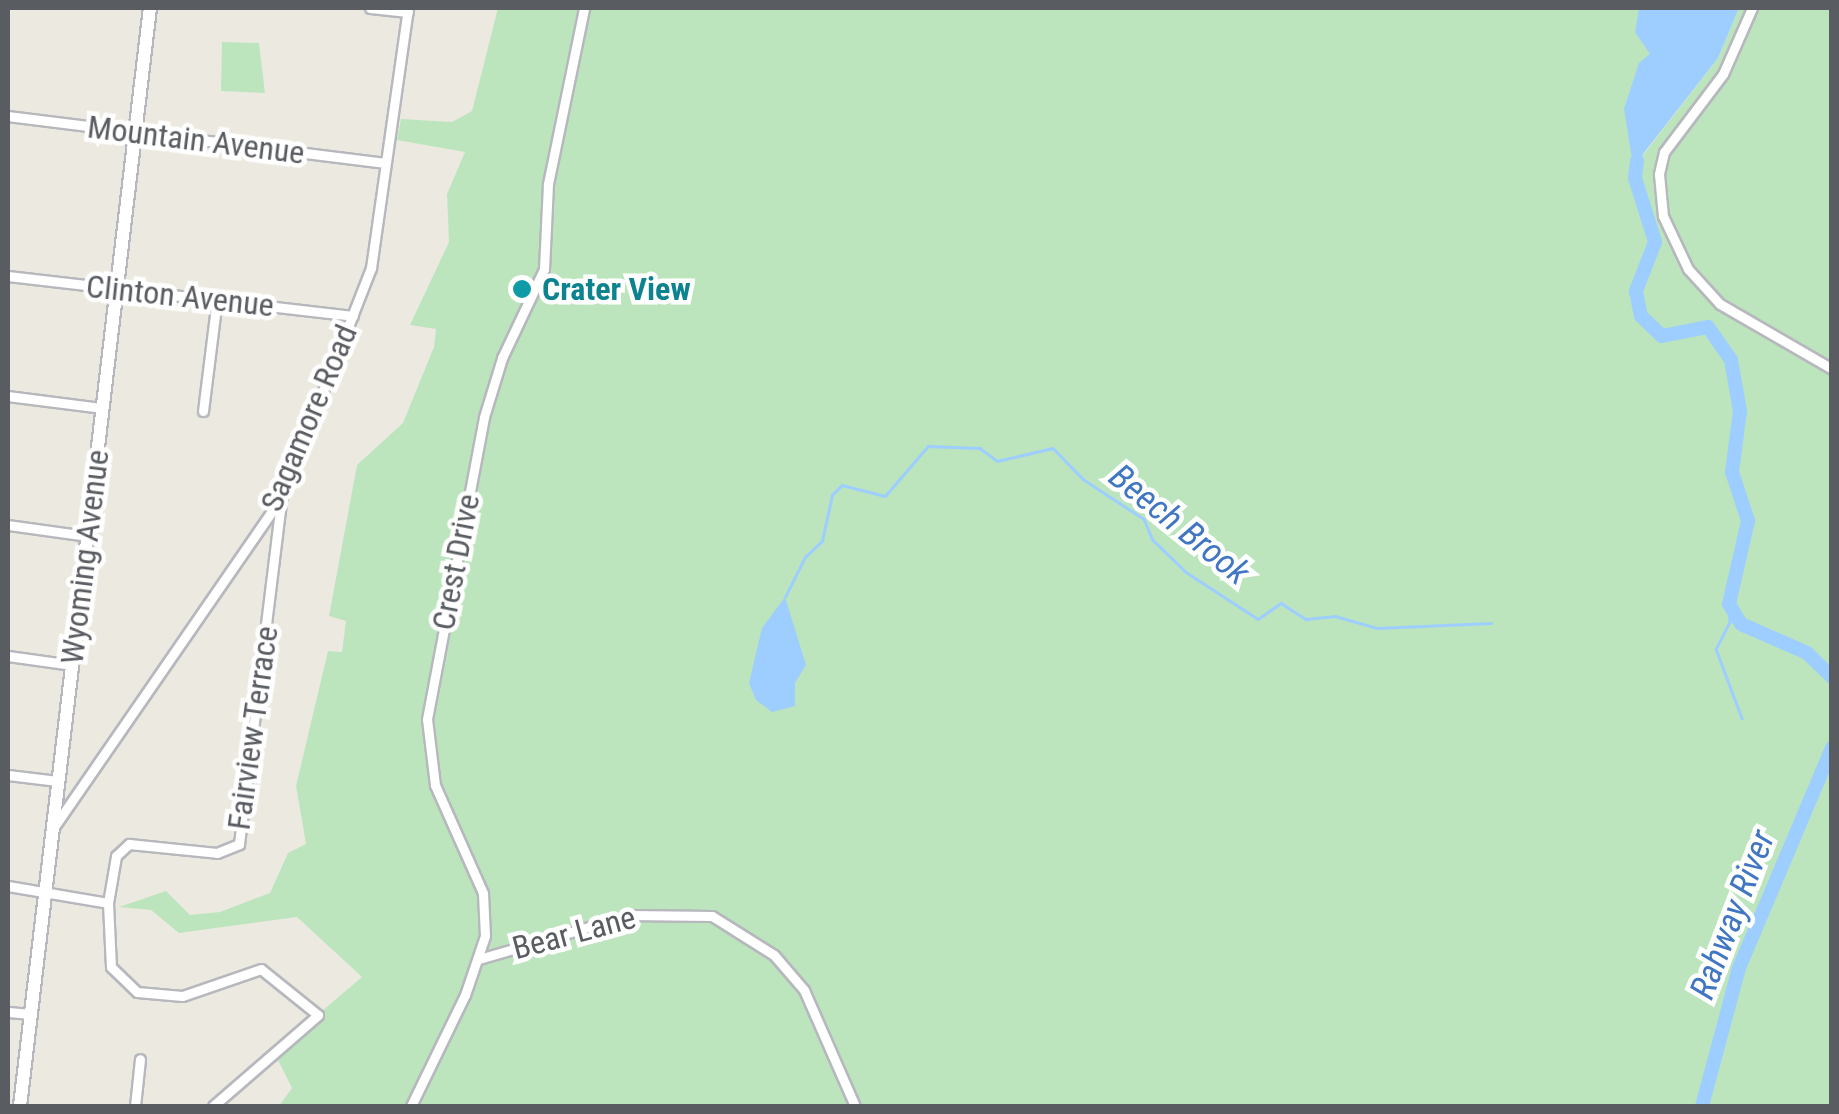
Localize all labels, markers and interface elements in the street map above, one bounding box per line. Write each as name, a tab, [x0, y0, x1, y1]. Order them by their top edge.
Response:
street label: Mountain Avenue	[85, 108, 307, 172]
street label: Clinton Avenue	[84, 267, 276, 325]
place label: Crater View	[542, 270, 691, 308]
marker: Crater View	[511, 278, 533, 300]
street label: Sagamore Road	[252, 319, 366, 517]
street label: Wyoming Avenue	[53, 448, 117, 666]
water label: Beech Brook	[1100, 456, 1258, 594]
street label: Crest Drive	[424, 491, 488, 633]
street label: Fairview Terrace	[220, 623, 286, 833]
water label: Rahway River	[1682, 825, 1784, 1005]
street label: Bear Lane	[508, 898, 640, 968]

